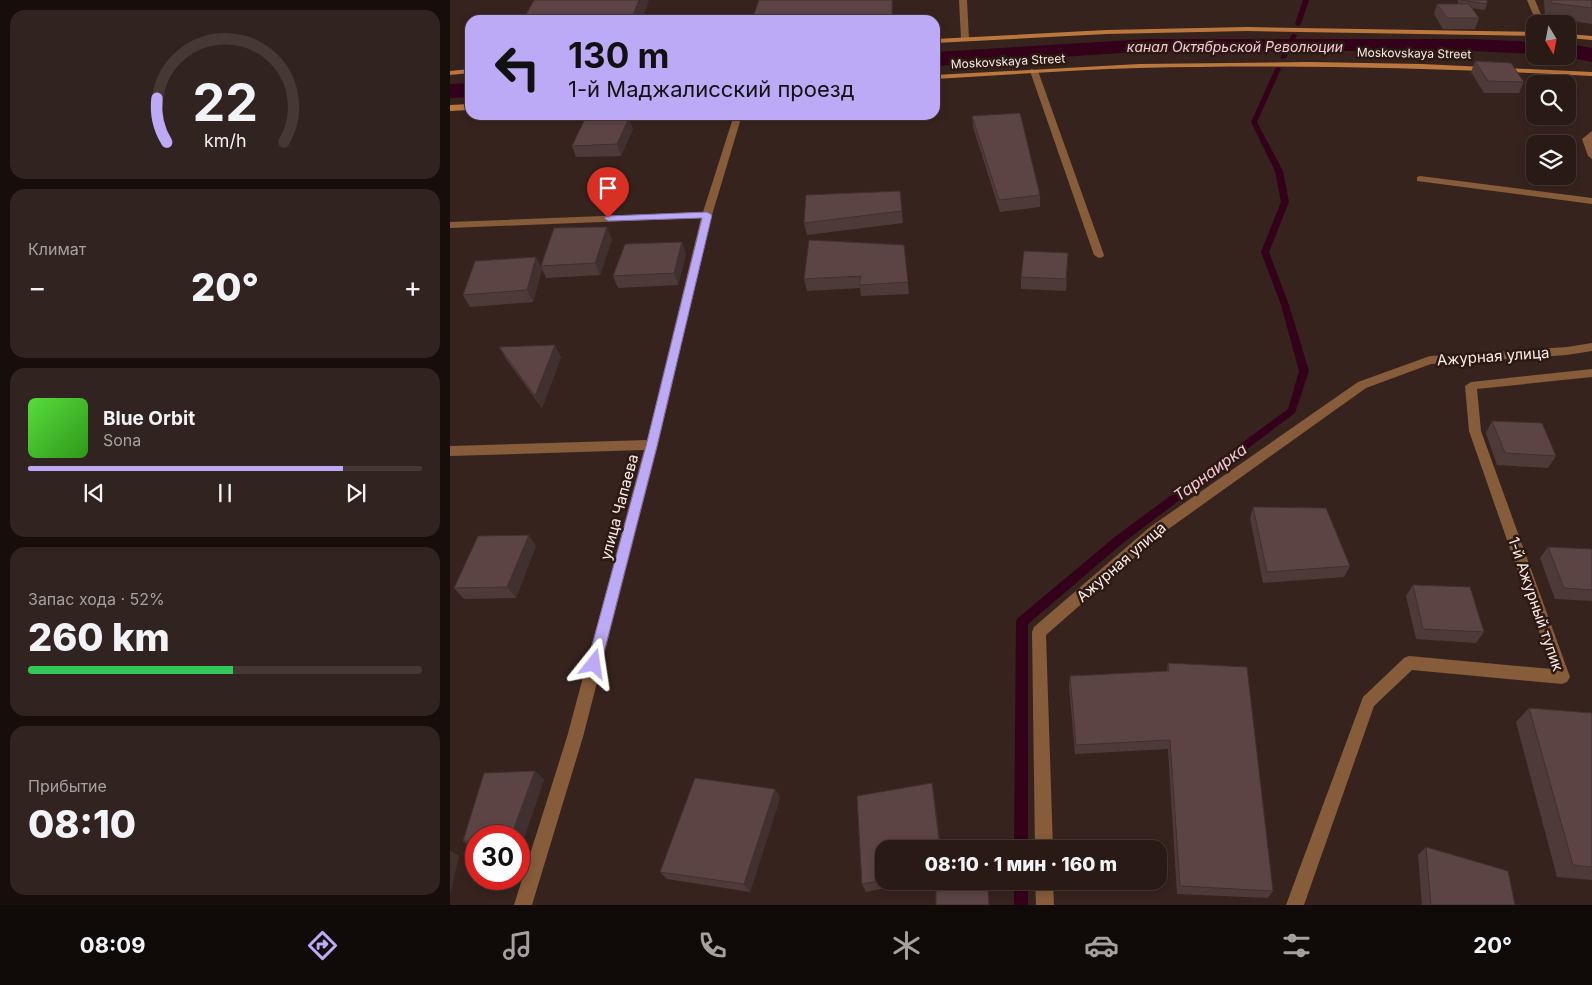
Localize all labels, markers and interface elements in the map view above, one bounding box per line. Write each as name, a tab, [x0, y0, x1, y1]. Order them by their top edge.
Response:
north arrow	[1526, 15, 1576, 65]
map controls	[1526, 15, 1576, 185]
text: 130 m	[568, 34, 670, 76]
icon: left	[485, 35, 550, 100]
water label: канал Октябрьской Революции	[1127, 38, 1343, 55]
street label: Moskovskaya Street	[1357, 45, 1471, 61]
street label: Moskovskaya Street	[950, 51, 1066, 71]
text: 22	[192, 71, 258, 134]
button: search	[1526, 75, 1576, 125]
text: 1-й Маджалисский проезд	[568, 76, 855, 102]
text: km/h	[204, 130, 246, 151]
button: layers	[1526, 135, 1576, 185]
pin	[587, 167, 629, 218]
icon: arrive	[594, 174, 622, 202]
text: Климат	[28, 239, 86, 259]
text: 20°	[191, 264, 259, 310]
text: −	[28, 270, 47, 304]
text: +	[403, 270, 422, 304]
street label: Ажурная улица	[1436, 343, 1550, 369]
text: Blue Orbit	[103, 407, 195, 430]
text: Sona	[103, 430, 141, 450]
water label: Тарнаирка	[1169, 439, 1251, 505]
street label: улица Чапаева	[596, 452, 642, 562]
icon: previous	[80, 479, 108, 507]
icon: pause	[211, 479, 239, 507]
icon: next	[342, 479, 370, 507]
street label: Ажурная улица	[1072, 518, 1170, 606]
street label: 1-й Ажурный тупик	[1504, 534, 1568, 674]
text: Запас хода · 52%	[28, 589, 165, 609]
text: 260 km	[28, 614, 170, 660]
position arrow	[567, 637, 619, 689]
text: Прибытие	[28, 776, 107, 796]
text: 08:10	[28, 801, 136, 847]
speed limit sign: 30	[465, 825, 530, 890]
text: 08:10 · 1 мин · 160 m	[925, 853, 1117, 876]
icon: directions	[305, 928, 340, 963]
icon: music	[500, 928, 535, 963]
icon: phone	[695, 928, 730, 963]
icon: climate	[889, 928, 924, 963]
icon: car	[1084, 928, 1119, 963]
icon: filters	[1279, 928, 1314, 963]
text: 08:09	[80, 932, 145, 958]
text: 20°	[1473, 932, 1512, 958]

